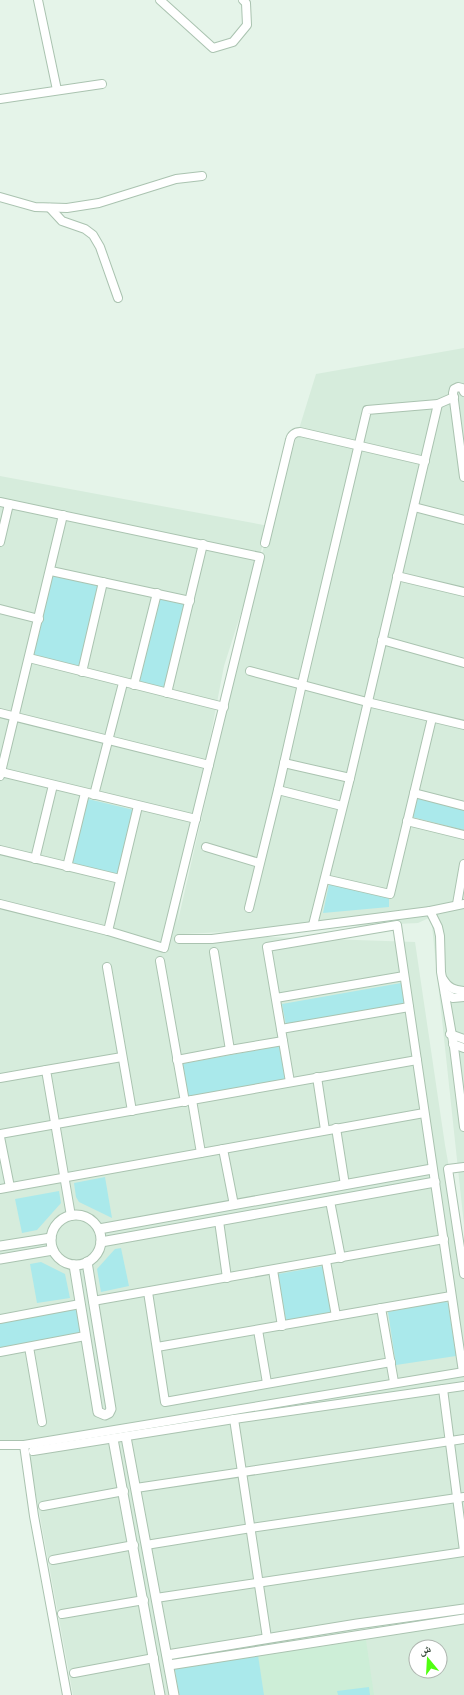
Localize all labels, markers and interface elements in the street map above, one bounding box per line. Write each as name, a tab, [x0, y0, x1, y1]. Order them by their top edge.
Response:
north arrow	[408, 1639, 448, 1679]
text: ش	[417, 1641, 433, 1659]

